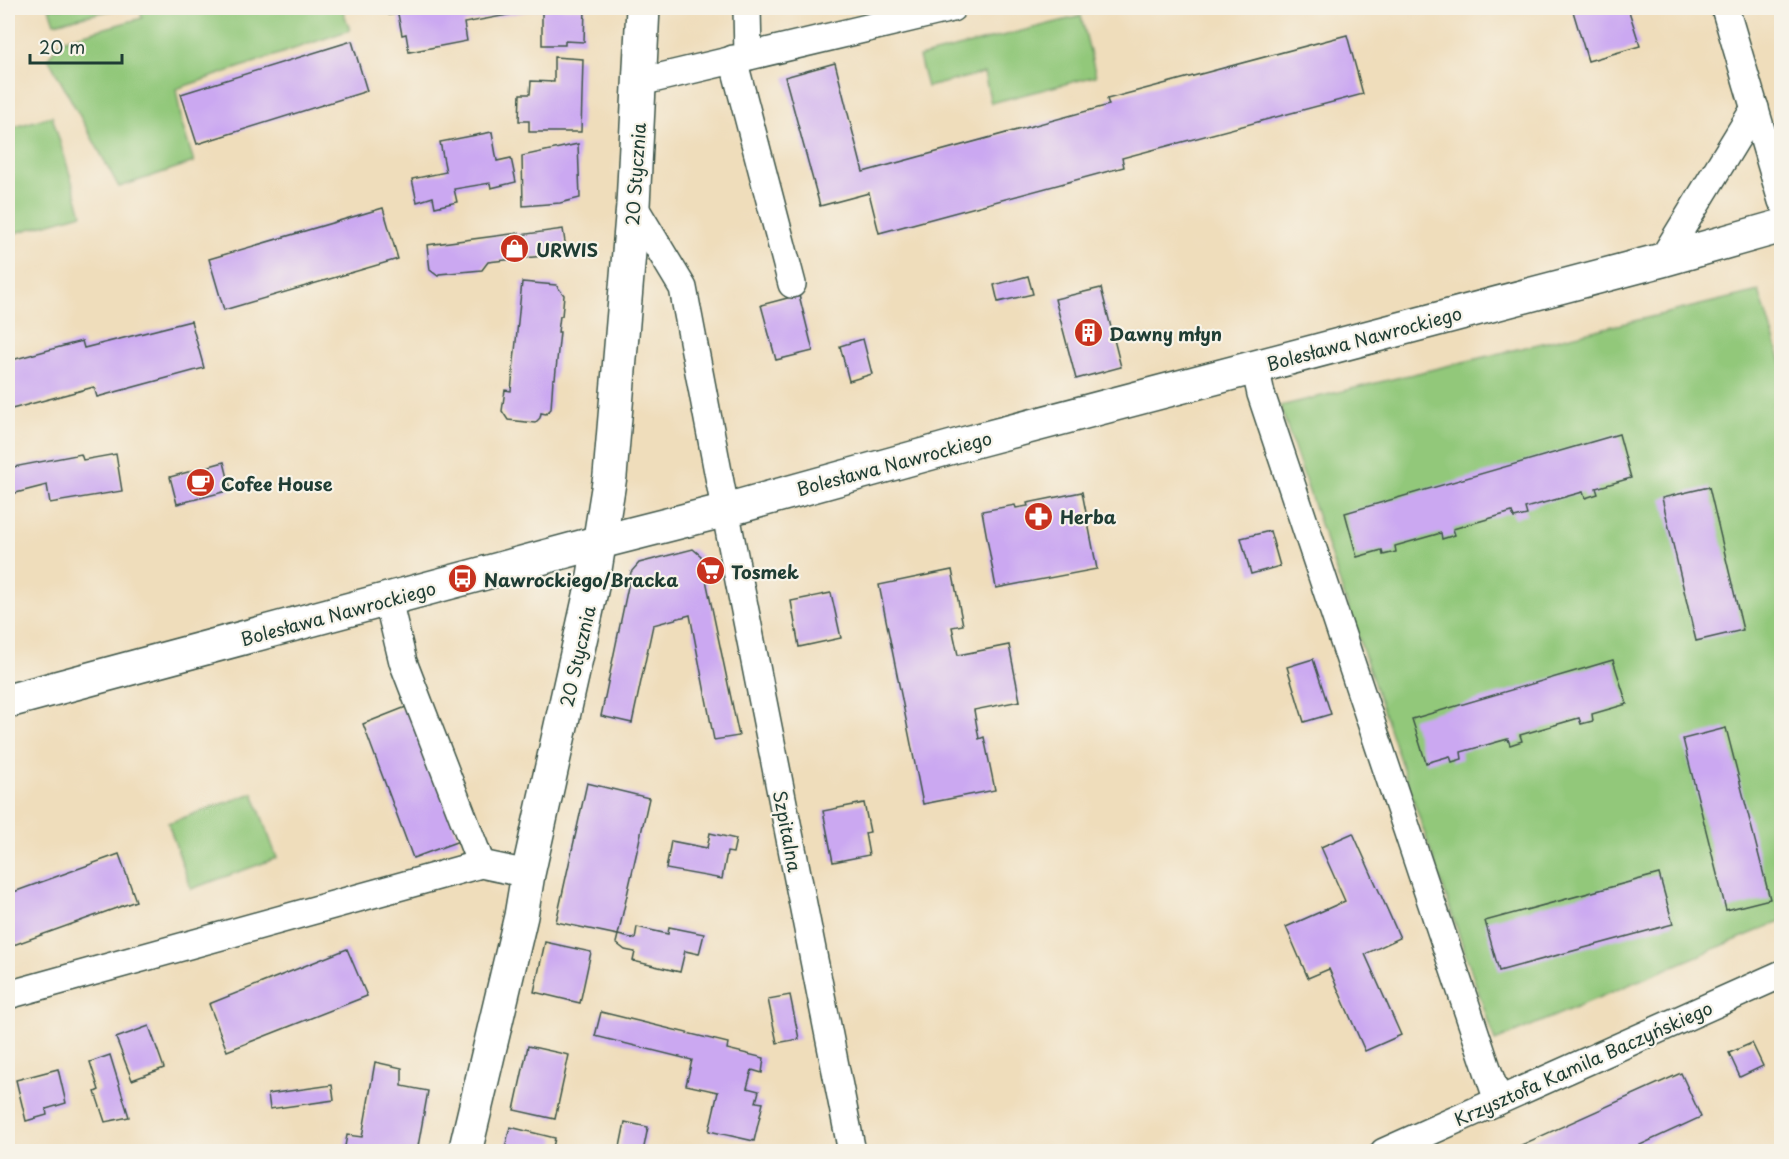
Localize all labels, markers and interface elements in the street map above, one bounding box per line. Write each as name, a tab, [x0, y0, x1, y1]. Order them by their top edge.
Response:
scale bar	[30, 27, 122, 65]
text: 20 m	[39, 33, 85, 60]
street label: 20 Stycznia	[618, 122, 652, 226]
shop icon: URWIS	[499, 233, 531, 265]
place label: URWIS	[536, 236, 598, 263]
street label: Bolesława Nawrockiego	[1263, 299, 1465, 377]
building icon: Dawny młyn	[1072, 317, 1104, 349]
place label: Dawny młyn	[1109, 320, 1222, 347]
street label: Bolesława Nawrockiego	[793, 424, 995, 502]
cafe icon: Cofee House	[184, 467, 216, 499]
place label: Cofee House	[221, 470, 333, 497]
pharmacy icon: Herba	[1023, 500, 1055, 532]
place label: Herba	[1060, 503, 1117, 530]
supermarket icon: Tosmek	[694, 555, 726, 587]
place label: Tosmek	[731, 558, 799, 585]
bus stop icon: Nawrockiego/Bracka	[447, 563, 479, 595]
place label: Nawrockiego/Bracka	[484, 566, 678, 593]
street label: Bolesława Nawrockiego	[237, 574, 439, 652]
street label: 20 Stycznia	[552, 603, 602, 709]
street label: Szpitalna	[767, 788, 809, 875]
street label: Krzysztofa Kamila Baczyńskiego	[1450, 994, 1716, 1132]

